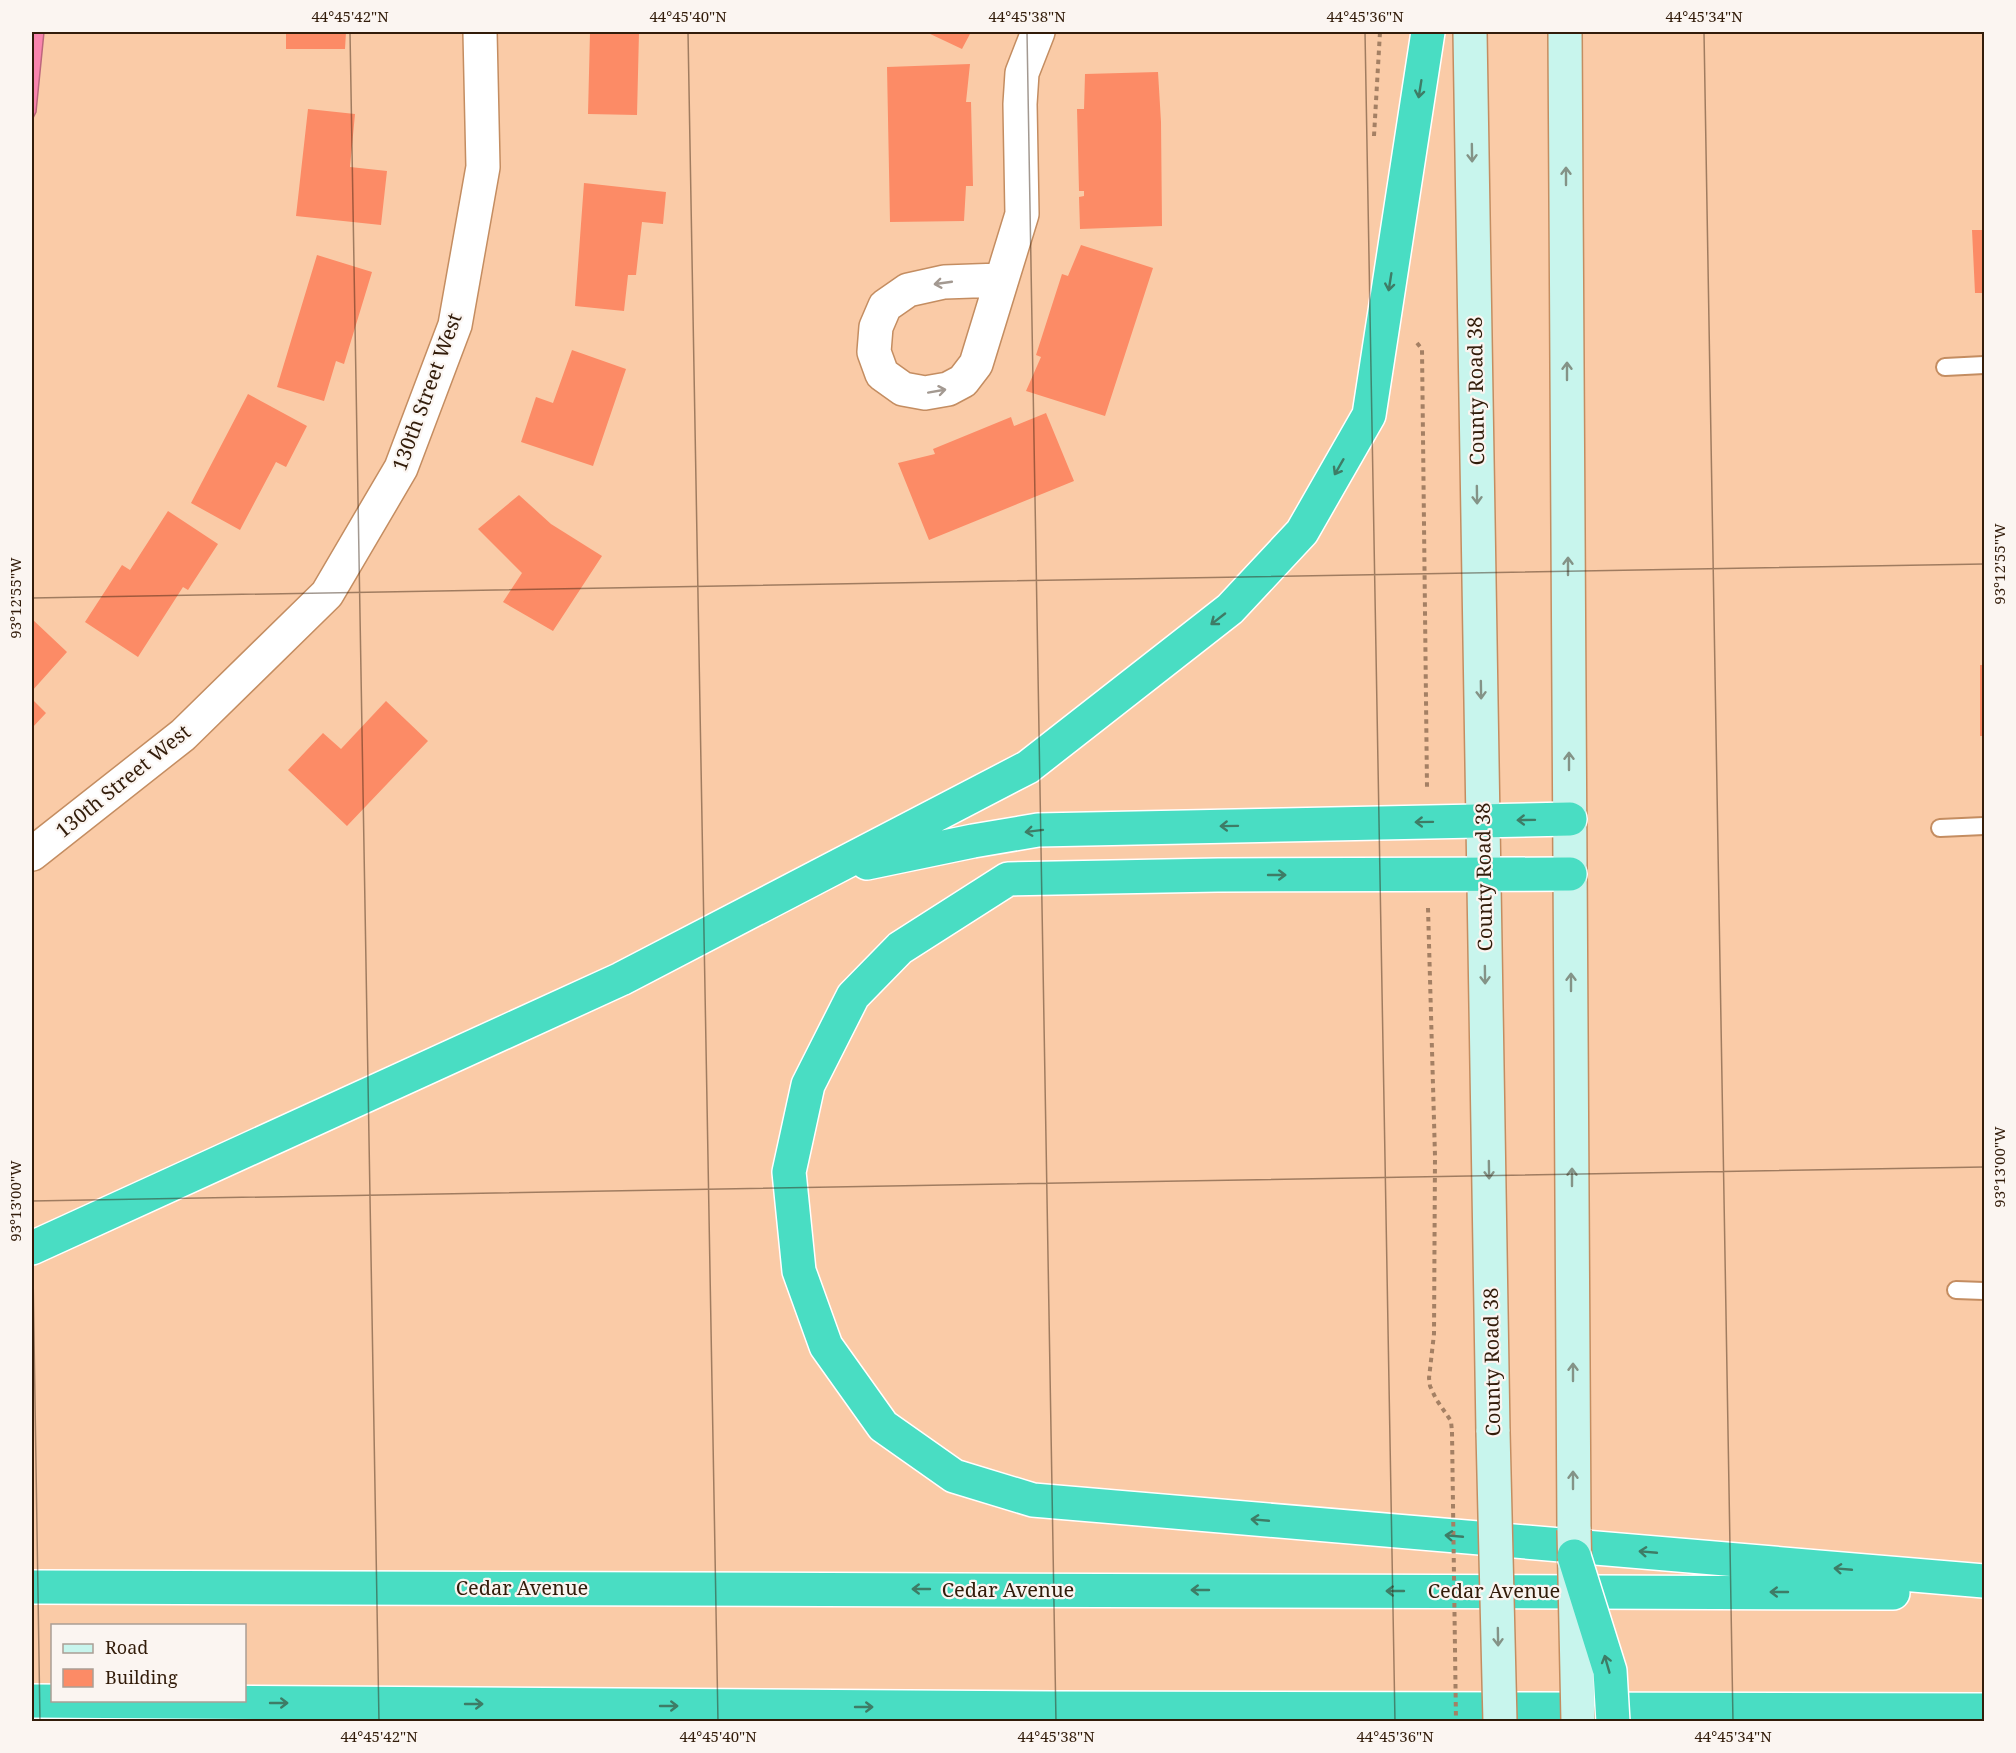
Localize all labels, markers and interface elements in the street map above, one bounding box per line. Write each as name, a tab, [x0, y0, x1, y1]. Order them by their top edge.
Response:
text: 44°45'42"N	[311, 6, 389, 26]
text: 44°45'40"N	[649, 6, 727, 26]
text: 44°45'38"N	[988, 6, 1066, 26]
text: 44°45'36"N	[1326, 6, 1404, 26]
text: 44°45'34"N	[1665, 6, 1743, 26]
one-way arrow	[1414, 79, 1425, 99]
one-way arrow	[1466, 142, 1478, 162]
one-way arrow	[1560, 166, 1572, 186]
one-way arrow	[1384, 272, 1395, 291]
one-way arrow	[933, 278, 953, 289]
street label: 130th Street West	[385, 309, 468, 474]
street label: County Road 38	[1461, 316, 1490, 466]
one-way arrow	[1561, 361, 1573, 381]
one-way arrow	[927, 385, 946, 396]
one-way arrow	[1333, 458, 1344, 476]
one-way arrow	[1472, 484, 1483, 504]
text: 93°12'55"W	[1989, 523, 2009, 605]
one-way arrow	[1562, 556, 1574, 576]
text: 93°12'55"W	[5, 557, 25, 639]
one-way arrow	[1211, 612, 1227, 625]
one-way arrow	[1475, 679, 1486, 699]
street label: 130th Street West	[50, 718, 196, 843]
one-way arrow	[1563, 751, 1575, 771]
street label: County Road 38	[1469, 802, 1498, 952]
one-way arrow	[1517, 815, 1537, 826]
one-way arrow	[1415, 817, 1435, 828]
one-way arrow	[1220, 821, 1240, 832]
one-way arrow	[1025, 826, 1045, 837]
one-way arrow	[1266, 869, 1286, 881]
one-way arrow	[1480, 965, 1491, 985]
one-way arrow	[1565, 973, 1577, 993]
text: 93°13'00"W	[1989, 1126, 2009, 1208]
text: 93°13'00"W	[5, 1160, 25, 1242]
one-way arrow	[1483, 1160, 1495, 1180]
one-way arrow	[1566, 1168, 1578, 1188]
street label: County Road 38	[1477, 1287, 1506, 1437]
one-way arrow	[1567, 1363, 1579, 1383]
one-way arrow	[1567, 1471, 1579, 1491]
one-way arrow	[1250, 1514, 1270, 1525]
one-way arrow	[1444, 1530, 1464, 1541]
one-way arrow	[1639, 1547, 1659, 1558]
one-way arrow	[1833, 1563, 1853, 1574]
street label: Cedar Avenue	[456, 1574, 588, 1601]
street label: Cedar Avenue	[942, 1576, 1074, 1603]
street label: Cedar Avenue	[1428, 1577, 1560, 1604]
one-way arrow	[912, 1584, 932, 1595]
one-way arrow	[1191, 1584, 1211, 1596]
one-way arrow	[1386, 1585, 1406, 1597]
one-way arrow	[1770, 1586, 1790, 1598]
legend	[51, 1624, 246, 1702]
one-way arrow	[1492, 1627, 1504, 1647]
text: Road	[105, 1635, 148, 1659]
one-way arrow	[1601, 1654, 1612, 1673]
text: Building	[105, 1665, 178, 1689]
one-way arrow	[268, 1697, 288, 1709]
one-way arrow	[463, 1699, 483, 1710]
one-way arrow	[658, 1700, 678, 1712]
one-way arrow	[853, 1701, 873, 1713]
text: 44°45'42"N	[340, 1726, 418, 1746]
text: 44°45'40"N	[679, 1726, 757, 1746]
text: 44°45'38"N	[1017, 1726, 1095, 1746]
text: 44°45'36"N	[1356, 1726, 1434, 1746]
text: 44°45'34"N	[1694, 1726, 1772, 1746]

